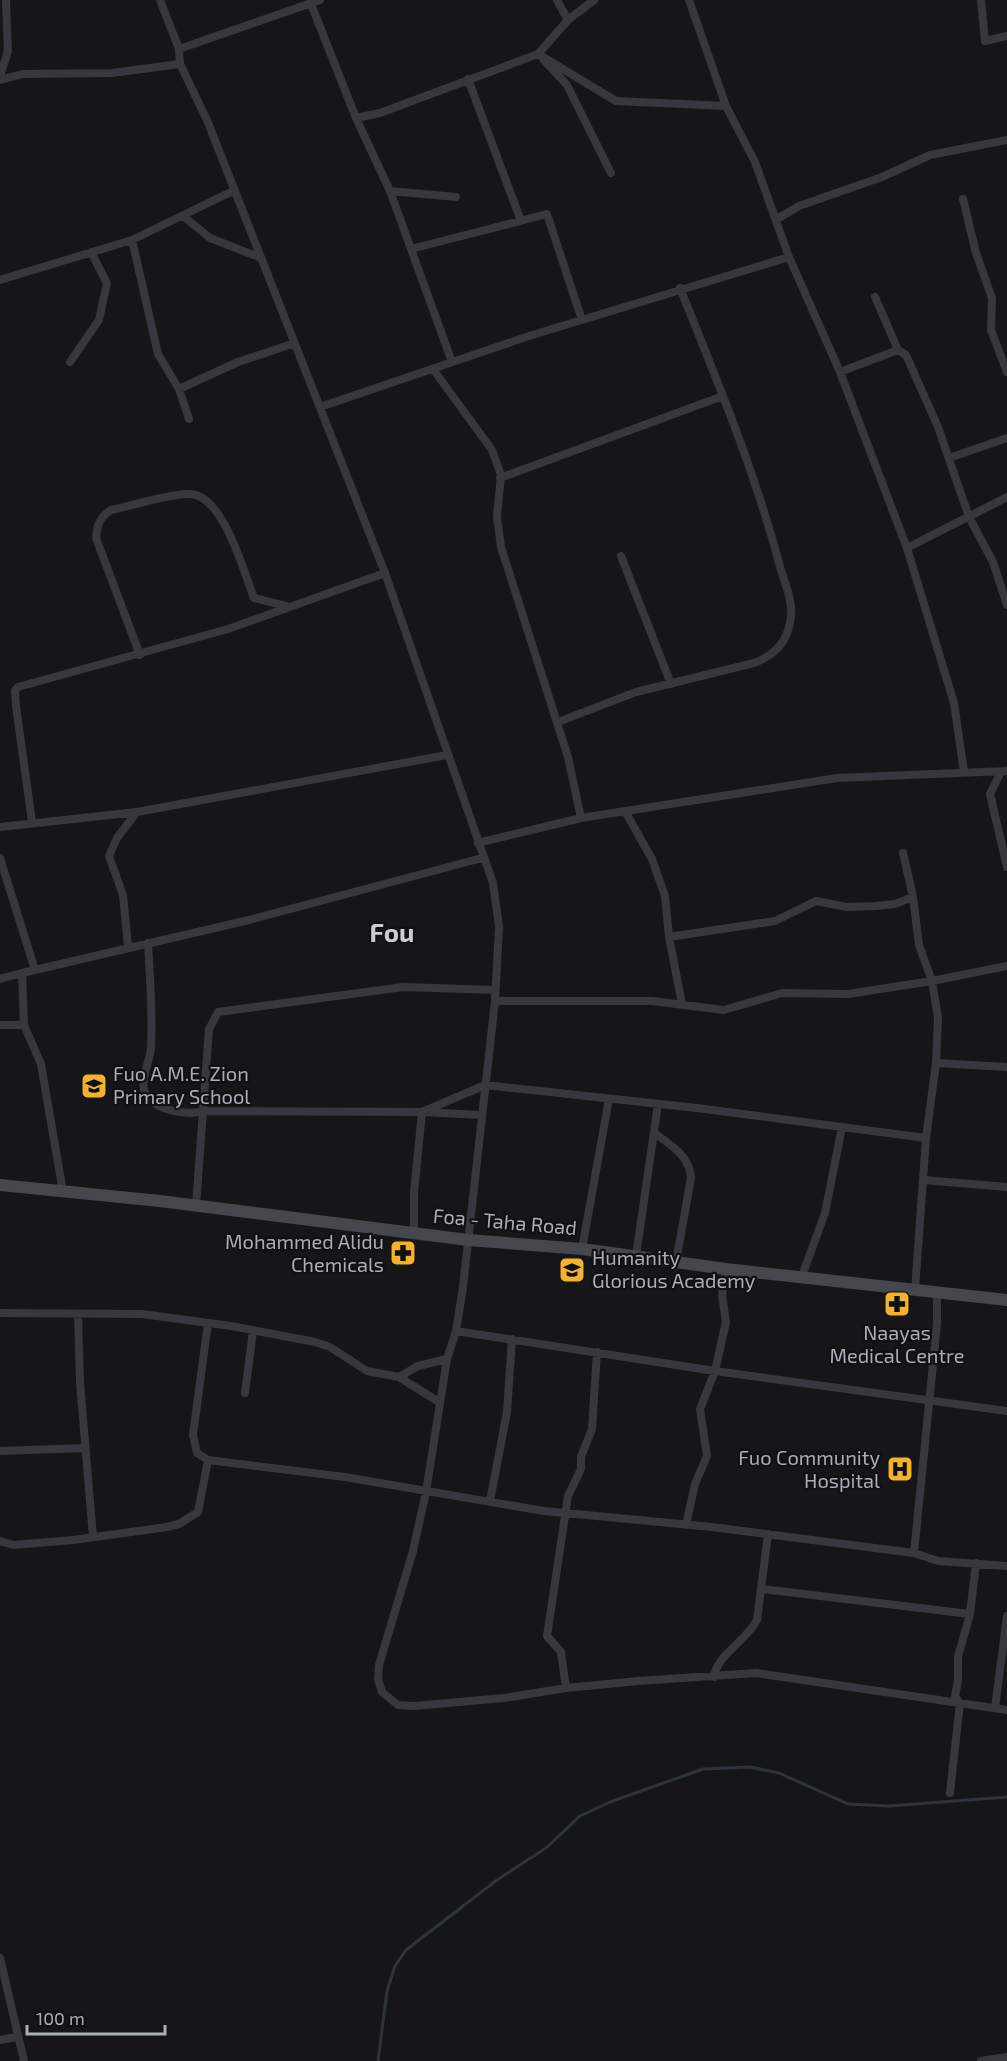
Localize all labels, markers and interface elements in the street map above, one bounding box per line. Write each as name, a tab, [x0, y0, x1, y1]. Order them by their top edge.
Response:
district label: Fou	[370, 916, 414, 947]
place label: Fuo A.M.E. Zion Primary School	[113, 1061, 250, 1108]
school or university icon: Fuo A.M.E. Zion Primary School	[79, 1071, 109, 1101]
street label: Foa - Taha Road	[432, 1203, 578, 1239]
place label: Mohammed Alidu Chemicals	[225, 1229, 384, 1276]
pharmacy icon: Mohammed Alidu Chemicals	[388, 1238, 418, 1268]
place label: Humanity Glorious Academy	[592, 1245, 756, 1292]
school or university icon: Humanity Glorious Academy	[557, 1255, 587, 1285]
pharmacy icon: Naayas Medical Centre	[882, 1289, 912, 1319]
place label: Naayas Medical Centre	[829, 1320, 965, 1367]
place label: Fuo Community Hospital	[738, 1445, 880, 1492]
hospital icon: Fuo Community Hospital	[885, 1454, 915, 1484]
scale bar	[27, 1998, 165, 2036]
text: 100 m	[36, 2007, 85, 2029]

